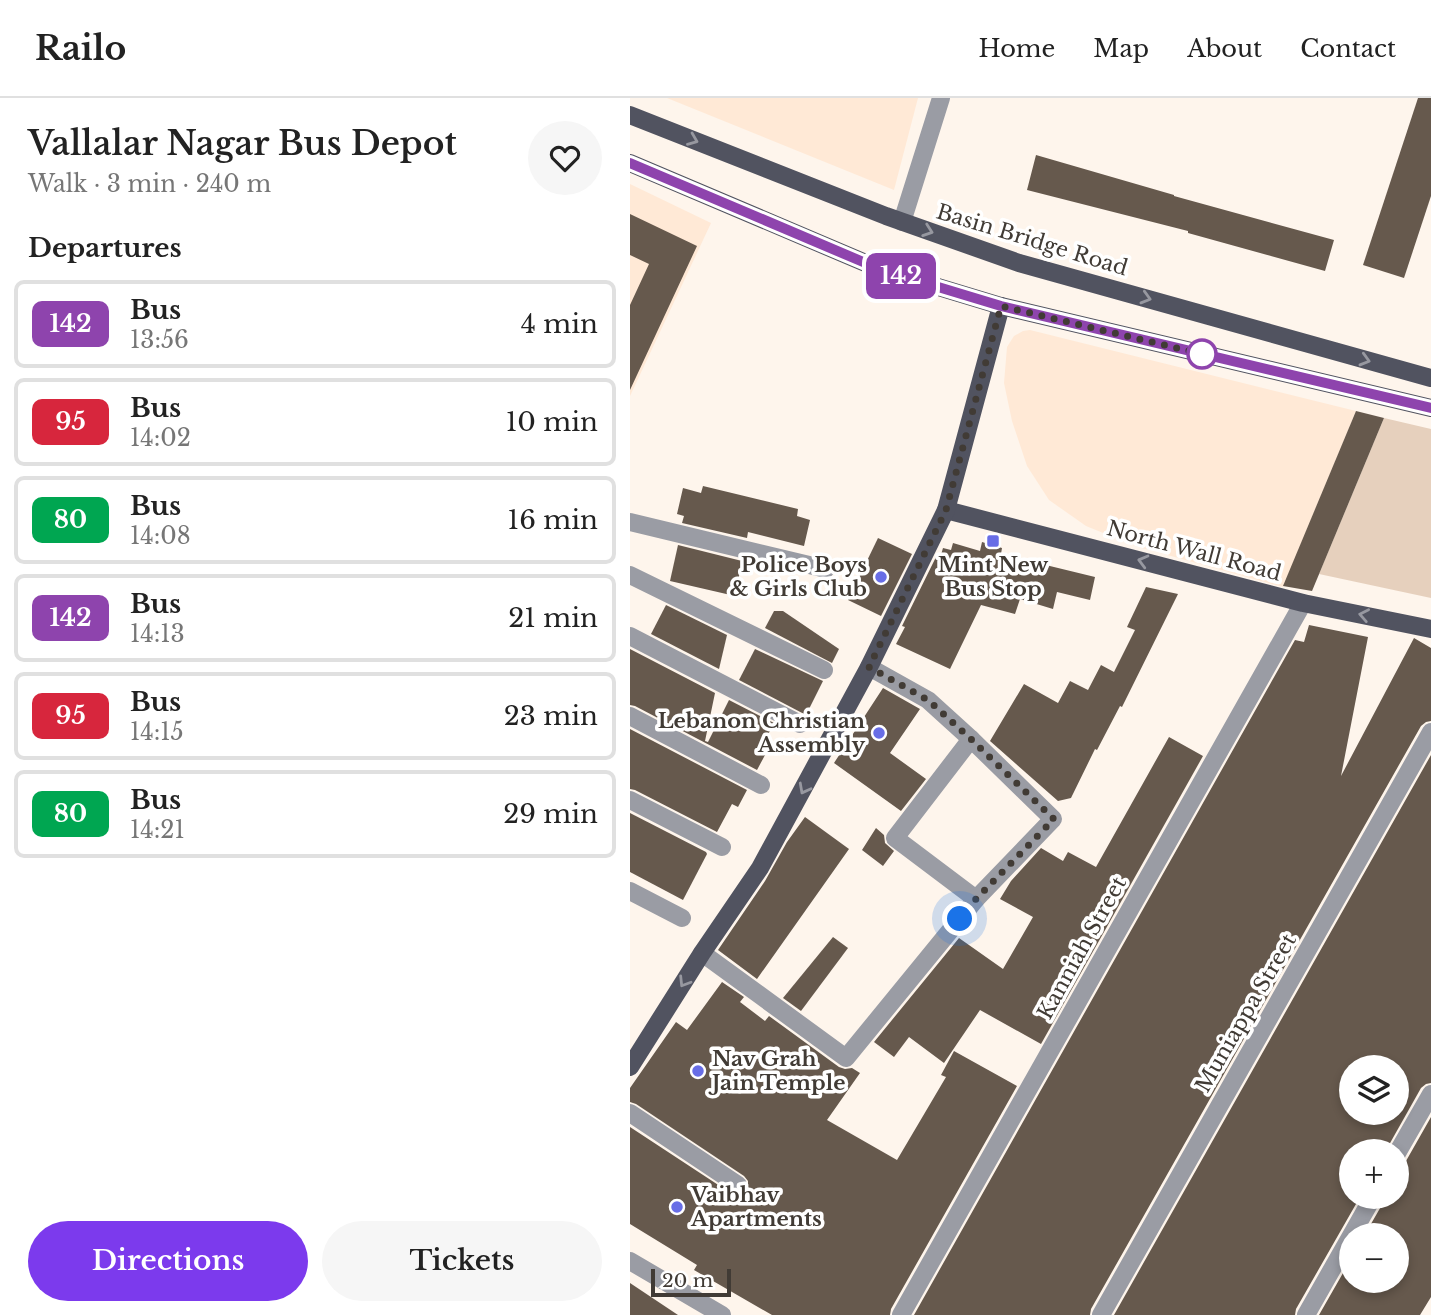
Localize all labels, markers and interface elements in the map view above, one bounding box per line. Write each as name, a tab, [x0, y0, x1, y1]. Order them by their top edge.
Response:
text: Railo	[35, 28, 126, 69]
text: Home	[979, 34, 1055, 63]
text: Map	[1093, 34, 1149, 63]
text: About	[1187, 34, 1262, 63]
text: Contact	[1300, 34, 1396, 63]
button: heart	[528, 121, 602, 195]
text: Vallalar Nagar Bus Depot	[28, 123, 457, 164]
one-way arrow	[687, 131, 699, 145]
text: Walk · 3 min · 240 m	[28, 170, 271, 198]
street label: Basin Bridge Road	[933, 199, 1131, 281]
one-way arrow	[922, 223, 934, 237]
text: Departures	[28, 232, 182, 264]
line badge: 142	[861, 253, 941, 299]
text: 142	[880, 261, 922, 290]
one-way arrow	[1139, 290, 1151, 305]
text: Bus	[130, 294, 181, 326]
text: 4 min	[521, 308, 598, 340]
text: 142	[49, 309, 92, 338]
text: 13:56	[130, 326, 189, 354]
unlabelled marker	[1187, 339, 1217, 369]
one-way arrow	[1358, 351, 1370, 366]
text: Bus	[130, 392, 181, 424]
text: 10 min	[506, 406, 598, 438]
text: 95	[55, 407, 86, 436]
text: 14:02	[130, 424, 191, 452]
text: Bus	[130, 490, 181, 522]
text: 16 min	[508, 504, 598, 536]
text: 80	[54, 505, 87, 534]
street label: North Wall Road	[1104, 515, 1284, 587]
text: 14:08	[130, 522, 191, 550]
marker: Mint New Bus Stop	[985, 533, 1001, 549]
place label: Police Boys & Girls Club	[730, 552, 867, 602]
place label: Mint New Bus Stop	[938, 552, 1048, 602]
one-way arrow	[1137, 555, 1149, 569]
marker: Police Boys & Girls Club	[873, 569, 889, 585]
text: Bus	[130, 588, 181, 620]
text: 21 min	[508, 602, 598, 634]
text: 142	[49, 603, 92, 632]
one-way arrow	[1358, 609, 1370, 624]
text: 14:13	[130, 620, 185, 648]
text: Bus	[130, 686, 181, 718]
text: 23 min	[504, 700, 598, 732]
text: 95	[55, 701, 86, 730]
place label: Lebanon Christian Assembly	[658, 708, 865, 758]
text: 14:15	[130, 718, 184, 746]
marker: Lebanon Christian Assembly	[871, 725, 887, 741]
one-way arrow	[798, 782, 812, 794]
text: Bus	[130, 784, 181, 816]
text: 29 min	[503, 798, 598, 830]
text: 80	[54, 799, 87, 828]
text: 14:21	[130, 816, 185, 844]
street label: Kanniah Street	[1032, 872, 1132, 1024]
your location	[942, 901, 977, 936]
street label: Muniappa Street	[1190, 929, 1302, 1097]
one-way arrow	[679, 974, 692, 987]
place label: Nav Grah Jain Temple	[708, 1046, 845, 1096]
map controls	[1339, 1055, 1409, 1293]
button: layers	[1339, 1055, 1409, 1125]
marker: Nav Grah Jain Temple	[690, 1063, 706, 1079]
button: +	[1339, 1139, 1409, 1209]
place label: Vaibhav Apartments	[690, 1182, 822, 1232]
marker: Vaibhav Apartments	[669, 1199, 685, 1215]
button: Directions	[28, 1221, 308, 1301]
button: Tickets	[322, 1221, 602, 1301]
button: −	[1339, 1223, 1409, 1293]
scale bar	[651, 1266, 732, 1298]
text: 20 m	[662, 1269, 713, 1292]

